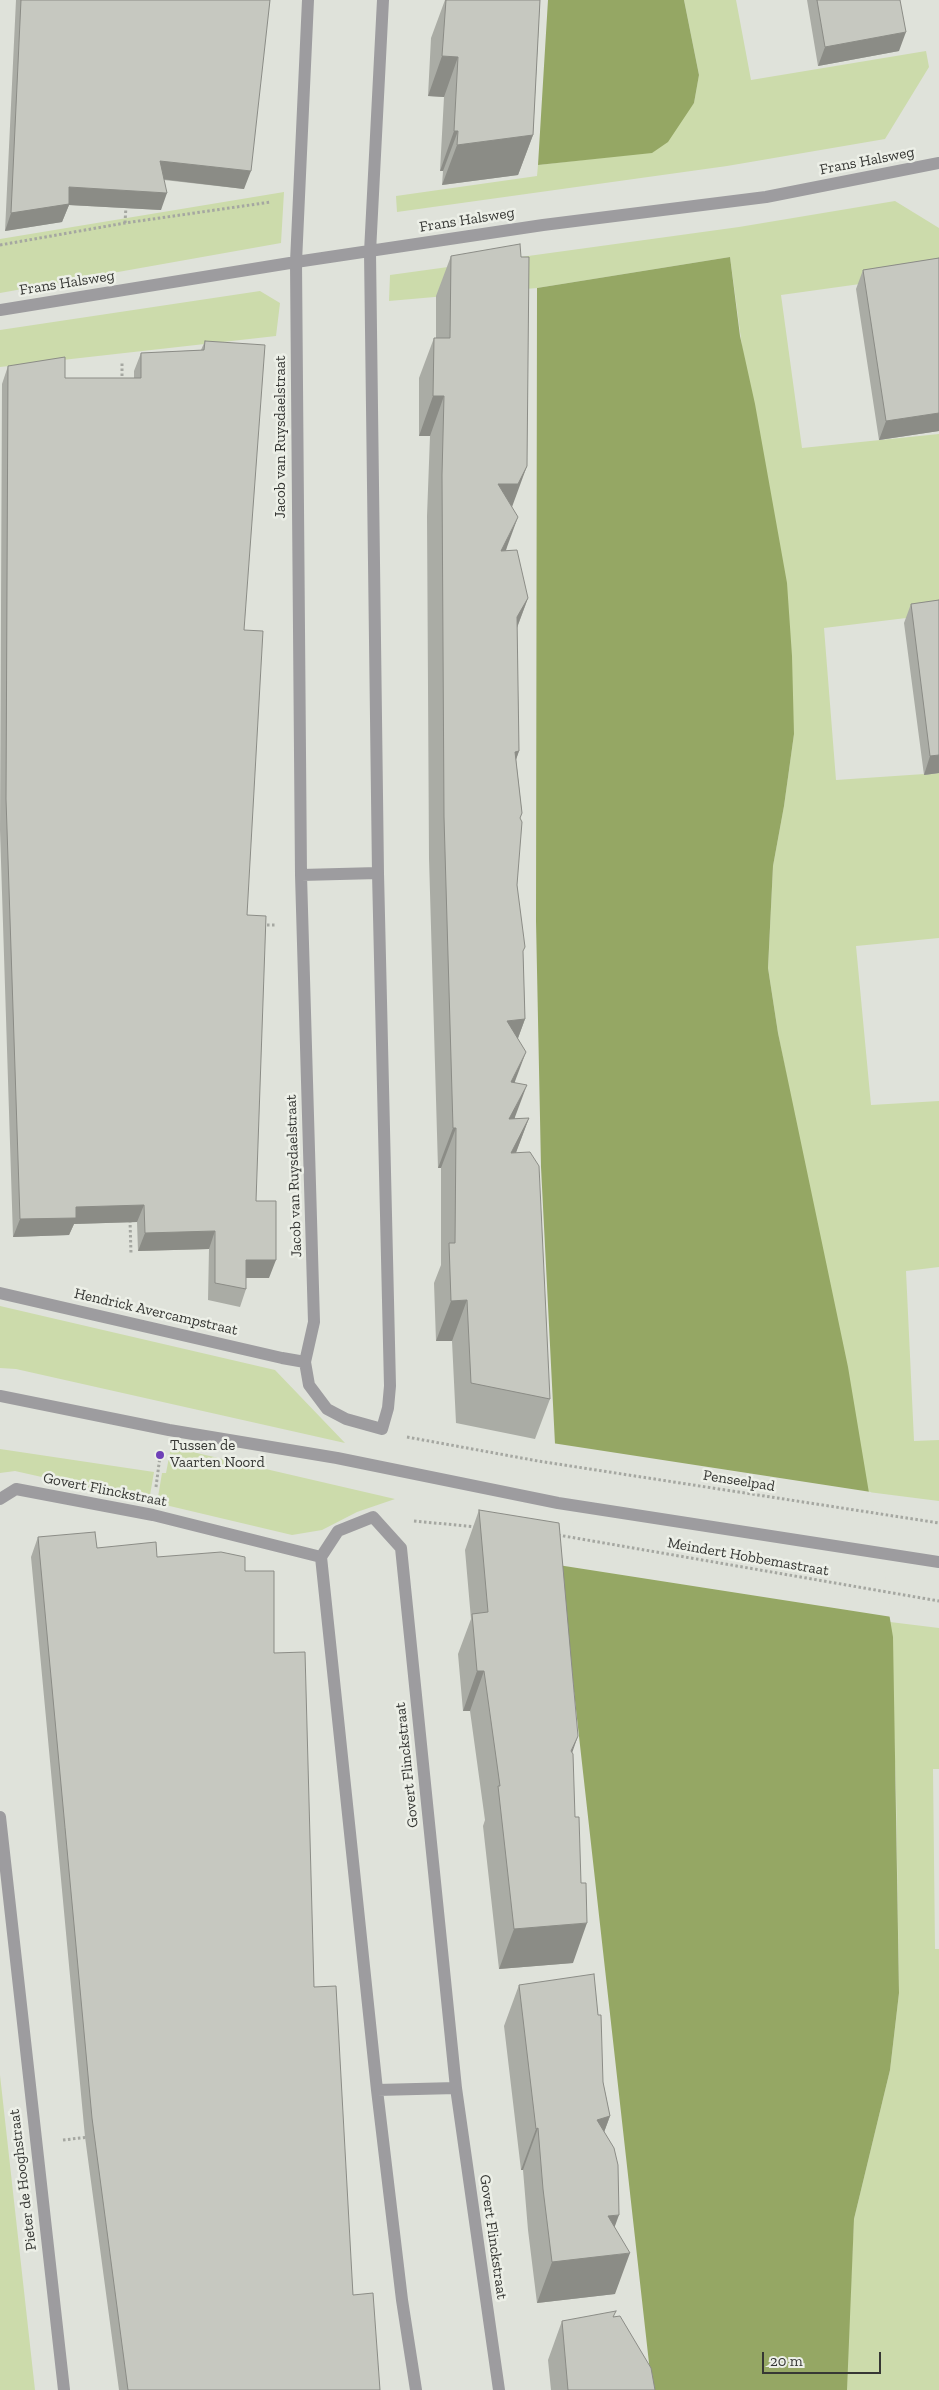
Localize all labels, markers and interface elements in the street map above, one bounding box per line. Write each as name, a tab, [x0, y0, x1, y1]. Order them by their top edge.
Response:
street label: Frans Halsweg	[818, 143, 916, 179]
street label: Frans Halsweg	[418, 204, 516, 236]
street label: Frans Halsweg	[18, 267, 116, 299]
street label: Jacob van Ruysdaelstraat	[272, 355, 290, 519]
street label: Jacob van Ruysdaelstraat	[282, 1094, 306, 1258]
street label: Hendrick Avercampstraat	[73, 1284, 239, 1340]
place label: Tussen de Vaarten Noord	[170, 1437, 265, 1472]
marker: Tussen de Vaarten Noord	[154, 1449, 166, 1461]
street label: Penseelpad	[702, 1466, 776, 1496]
street label: Govert Flinckstraat	[41, 1469, 169, 1511]
street label: Meindert Hobbemastraat	[666, 1534, 830, 1580]
street label: Govert Flinckstraat	[391, 1701, 423, 1829]
street label: Pieter de Hooghstraat	[5, 2108, 41, 2252]
street label: Govert Flinckstraat	[475, 2173, 511, 2301]
scale bar	[764, 2342, 883, 2374]
text: 20 m	[770, 2352, 803, 2370]

